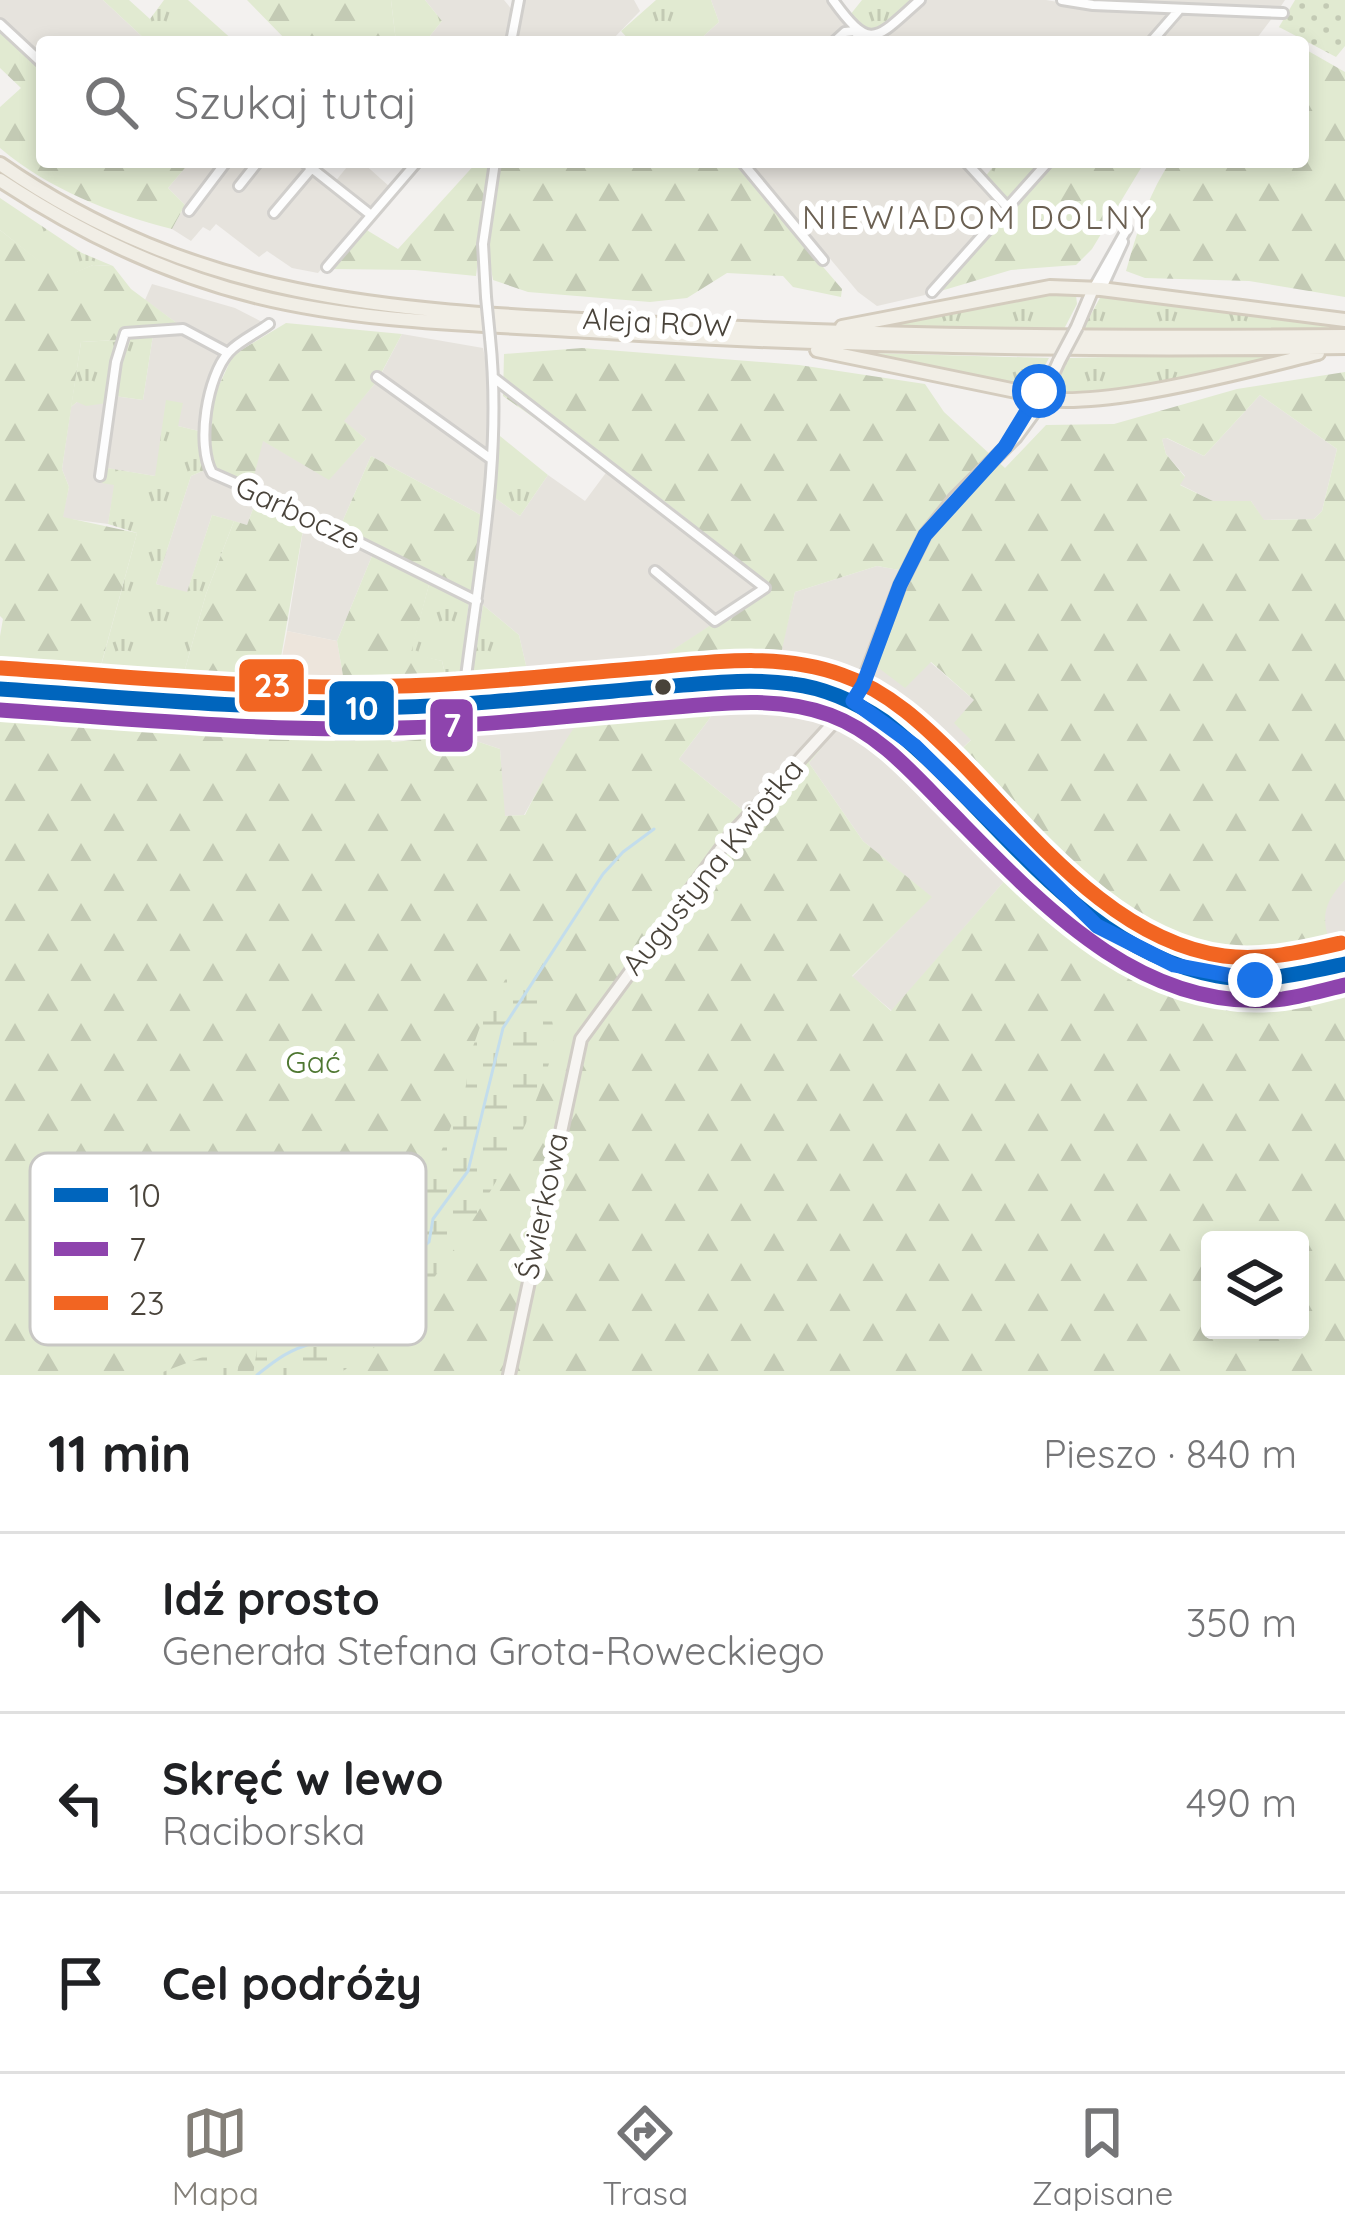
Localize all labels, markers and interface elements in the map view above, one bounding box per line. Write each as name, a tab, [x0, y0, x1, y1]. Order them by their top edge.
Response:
search box	[36, 36, 1309, 168]
icon: search	[78, 69, 144, 135]
text: Szukaj tutaj	[174, 74, 418, 130]
district label: NIEWIADOM DOLNY	[802, 196, 1154, 237]
street label: Aleja ROW	[582, 299, 732, 345]
route start	[1012, 364, 1066, 418]
street label: Garbocze	[230, 467, 367, 558]
line badge: 23	[237, 657, 306, 714]
text: 23	[254, 664, 290, 705]
unlabelled marker	[652, 676, 674, 698]
line badge: 10	[327, 679, 396, 737]
text: 10	[345, 687, 379, 728]
line badge: 7	[428, 697, 475, 754]
text: 7	[443, 704, 461, 745]
street label: Augustyna Kwiotka	[613, 750, 811, 982]
route end	[1228, 953, 1282, 1007]
park label: Gać	[286, 1043, 341, 1081]
street label: Świerkowa	[508, 1129, 576, 1282]
legend	[30, 1153, 426, 1345]
text: 10	[129, 1174, 161, 1215]
text: 7	[129, 1228, 146, 1269]
map controls	[1201, 1231, 1309, 1339]
button: layers	[1201, 1231, 1309, 1339]
text: 23	[129, 1282, 165, 1323]
text: 11 min	[48, 1421, 191, 1485]
text: Pieszo · 840 m	[1043, 1429, 1297, 1478]
text: Idź prosto	[162, 1570, 380, 1626]
icon: ahead	[48, 1590, 114, 1656]
text: 350 m	[1186, 1598, 1297, 1647]
text: Generała Stefana Grota-Roweckiego	[162, 1626, 825, 1675]
text: Skręć w lewo	[162, 1750, 444, 1806]
icon: left	[48, 1770, 114, 1836]
text: 490 m	[1186, 1778, 1297, 1827]
text: Raciborska	[162, 1806, 365, 1855]
icon: arrive	[48, 1950, 114, 2016]
text: Cel podróży	[162, 1955, 422, 2011]
tab: Mapa	[172, 2100, 259, 2213]
tab: Trasa	[602, 2100, 688, 2213]
tab: Zapisane	[1032, 2100, 1173, 2213]

